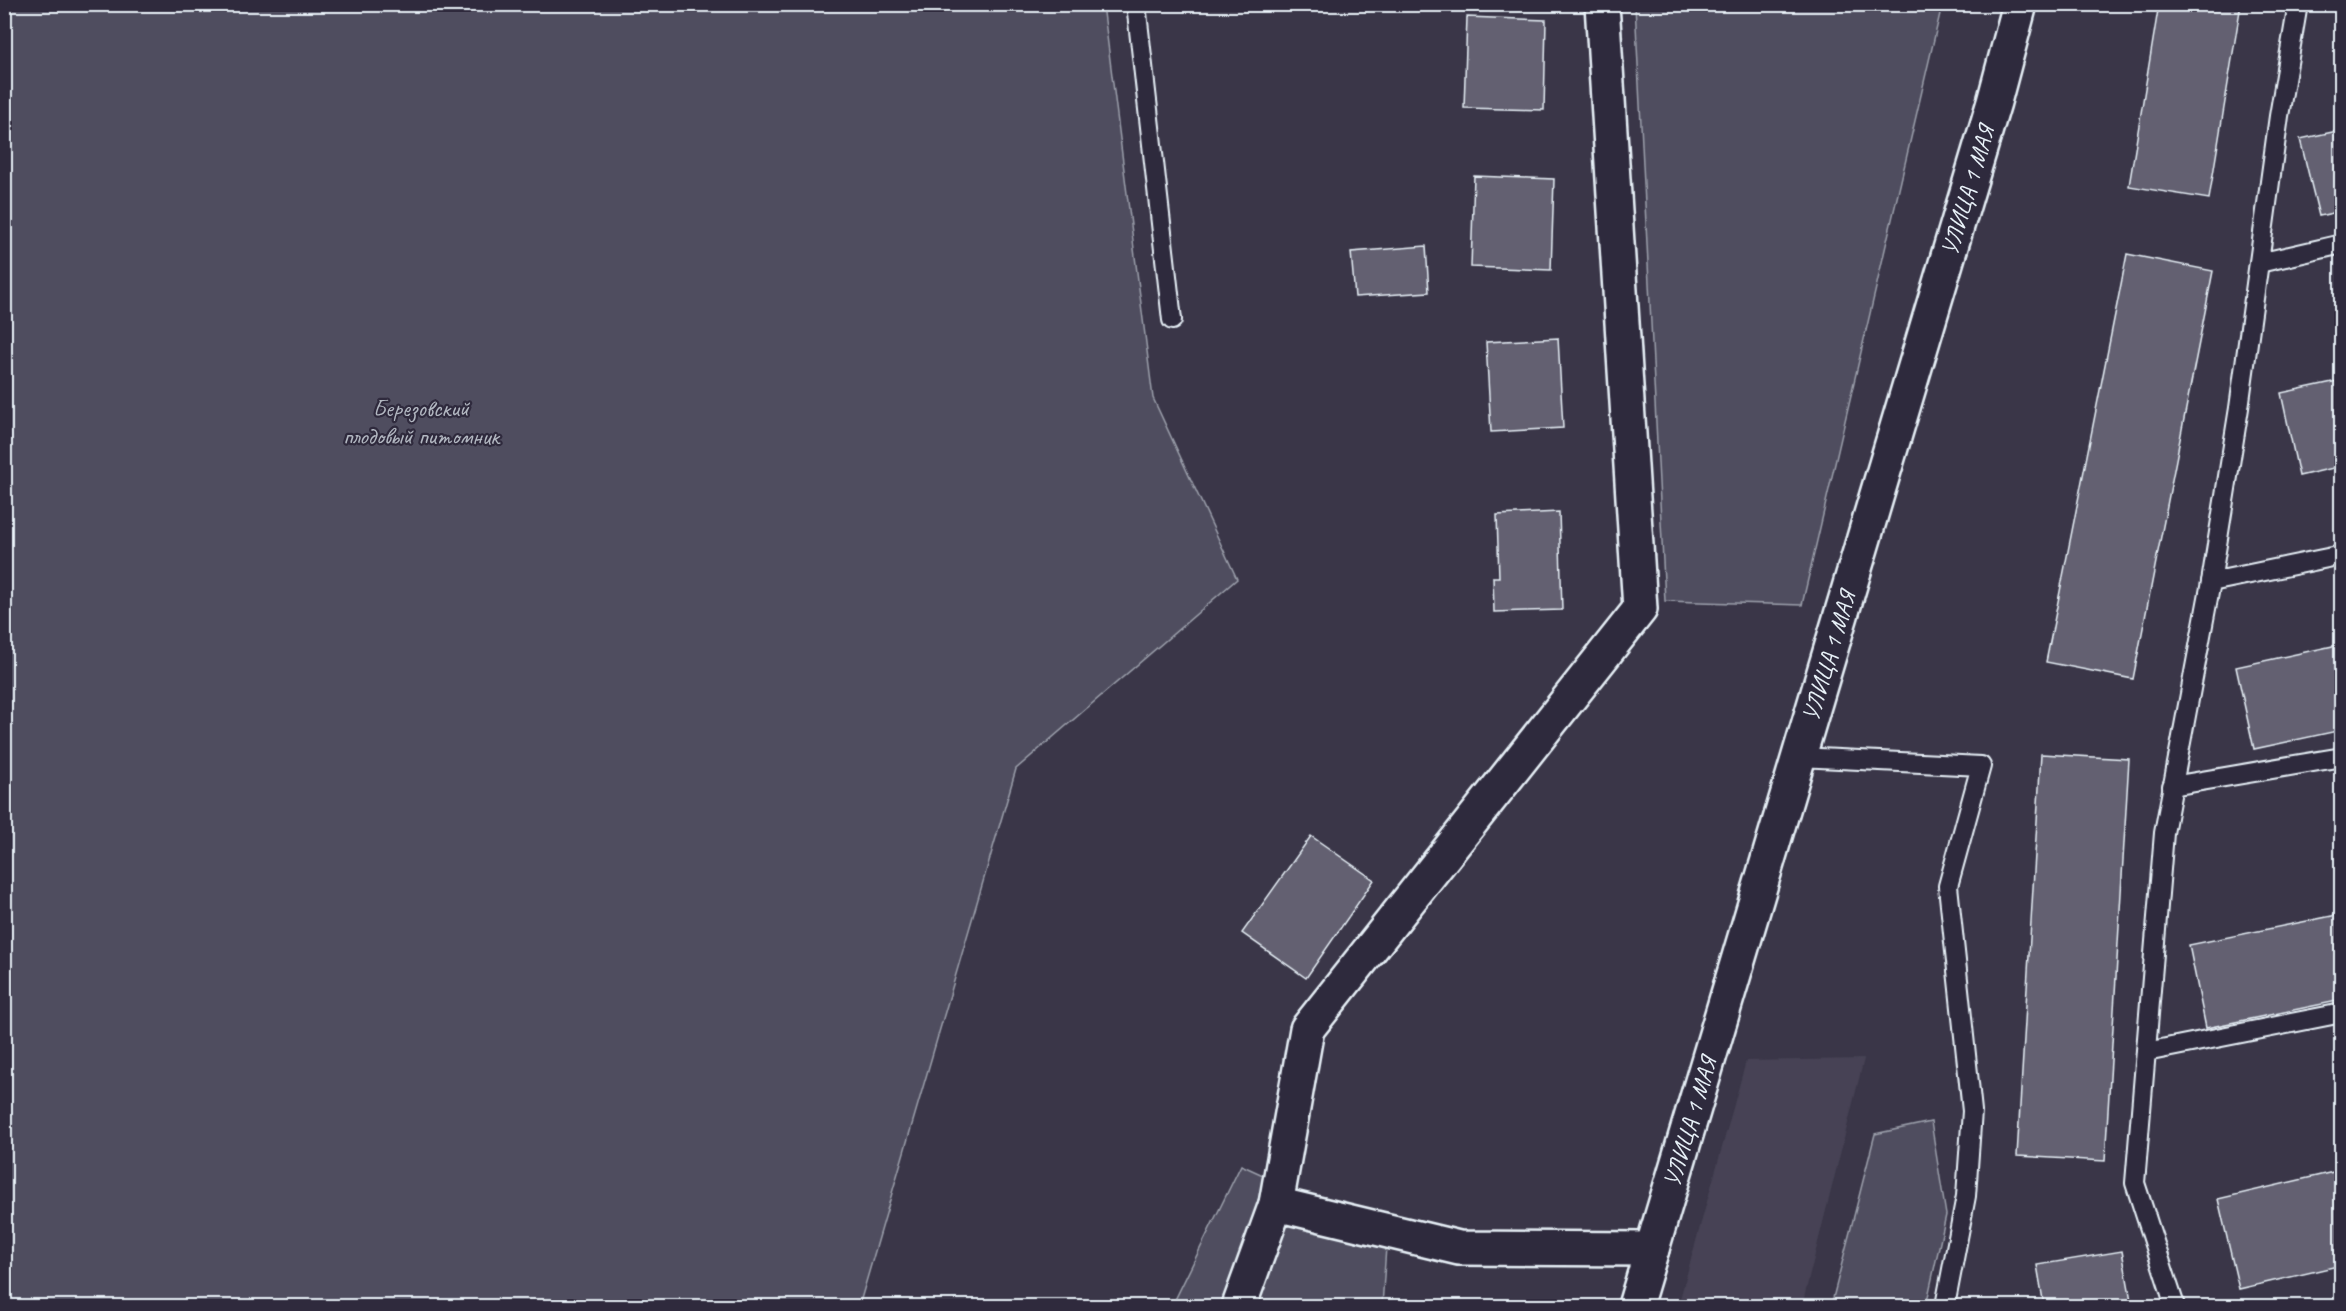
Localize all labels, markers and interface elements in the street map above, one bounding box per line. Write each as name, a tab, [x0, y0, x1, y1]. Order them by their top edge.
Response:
street label: УЛИЦА 1 МАЯ	[1934, 119, 2002, 259]
park label: Березовский плодовый питомник	[343, 393, 501, 451]
street label: УЛИЦА 1 МАЯ	[1795, 584, 1863, 724]
street label: УЛИЦА 1 МАЯ	[1656, 1050, 1724, 1190]

